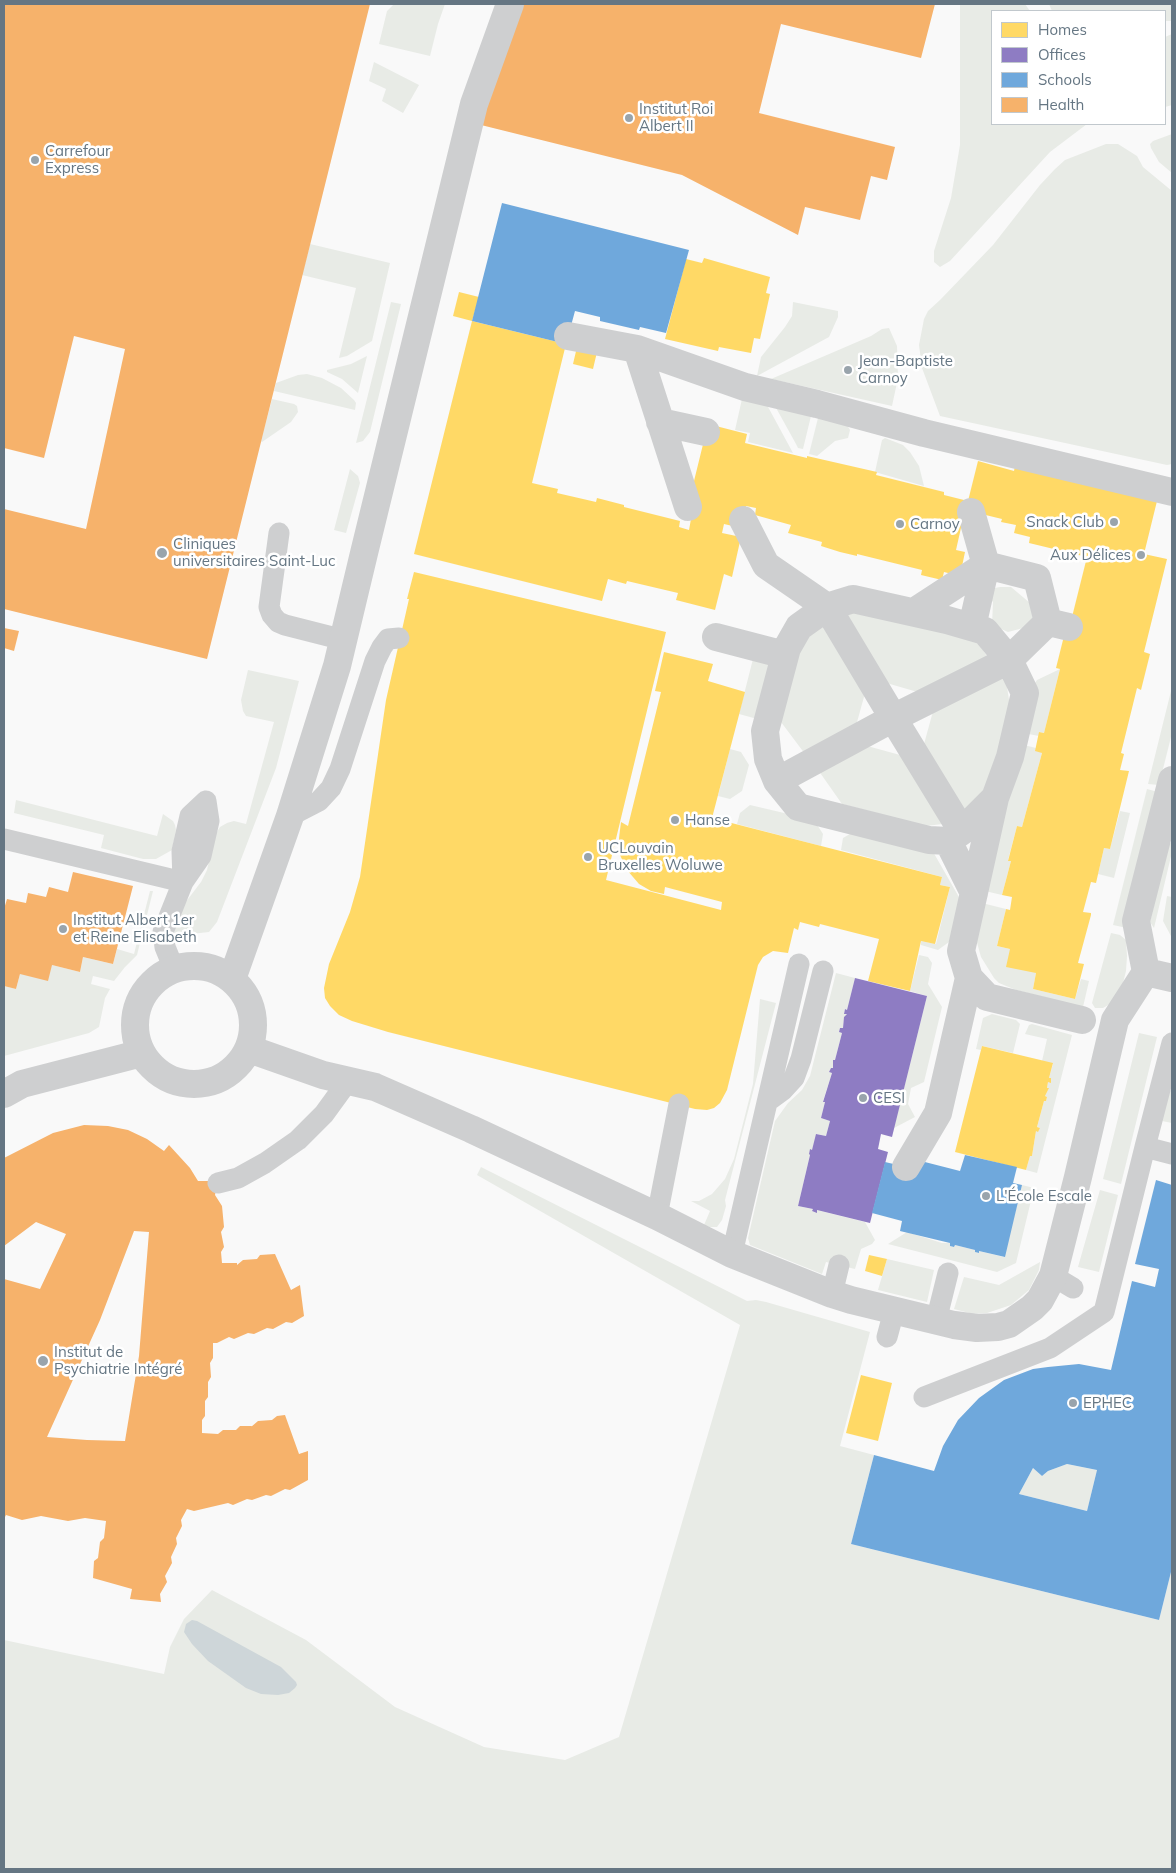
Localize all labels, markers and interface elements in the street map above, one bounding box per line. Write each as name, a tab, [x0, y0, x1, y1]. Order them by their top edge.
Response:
legend	[991, 10, 1166, 125]
text: Homes	[1038, 20, 1087, 39]
text: Offices	[1038, 45, 1086, 64]
text: Schools	[1038, 70, 1092, 89]
text: Health	[1038, 95, 1084, 114]
place label: Institut Roi Albert II	[639, 100, 713, 135]
marker: Institut Roi Albert II	[623, 112, 635, 124]
place label: Carrefour Express	[45, 142, 110, 177]
marker: Carrefour Express	[29, 154, 41, 166]
place label: Jean-Baptiste Carnoy	[858, 352, 953, 387]
marker: Jean-Baptiste Carnoy	[842, 364, 854, 376]
place label: Snack Club	[1026, 513, 1104, 531]
place label: Carnoy	[910, 515, 960, 533]
marker: Snack Club	[1108, 516, 1120, 528]
marker: Carnoy	[894, 518, 906, 530]
place label: Cliniques universitaires Saint-Luc	[173, 535, 335, 570]
marker: Cliniques universitaires Saint-Luc	[155, 546, 169, 560]
place label: Aux Délices	[1050, 546, 1131, 564]
marker: Aux Délices	[1135, 549, 1147, 561]
place label: Hanse	[685, 811, 730, 829]
marker: Hanse	[669, 814, 681, 826]
place label: UCLouvain Bruxelles Woluwe	[598, 839, 723, 874]
marker: UCLouvain Bruxelles Woluwe	[582, 851, 594, 863]
place label: Institut Albert 1er et Reine Elisabeth	[73, 911, 197, 946]
marker: Institut Albert 1er et Reine Elisabeth	[57, 923, 69, 935]
place label: CESI	[873, 1089, 905, 1107]
marker: CESI	[857, 1092, 869, 1104]
place label: L'École Escale	[996, 1187, 1092, 1205]
marker: L'École Escale	[980, 1190, 992, 1202]
place label: Institut de Psychiatrie Intégré	[54, 1343, 182, 1378]
marker: Institut de Psychiatrie Intégré	[36, 1354, 50, 1368]
place label: EPHEC	[1083, 1394, 1132, 1412]
marker: EPHEC	[1067, 1397, 1079, 1409]

